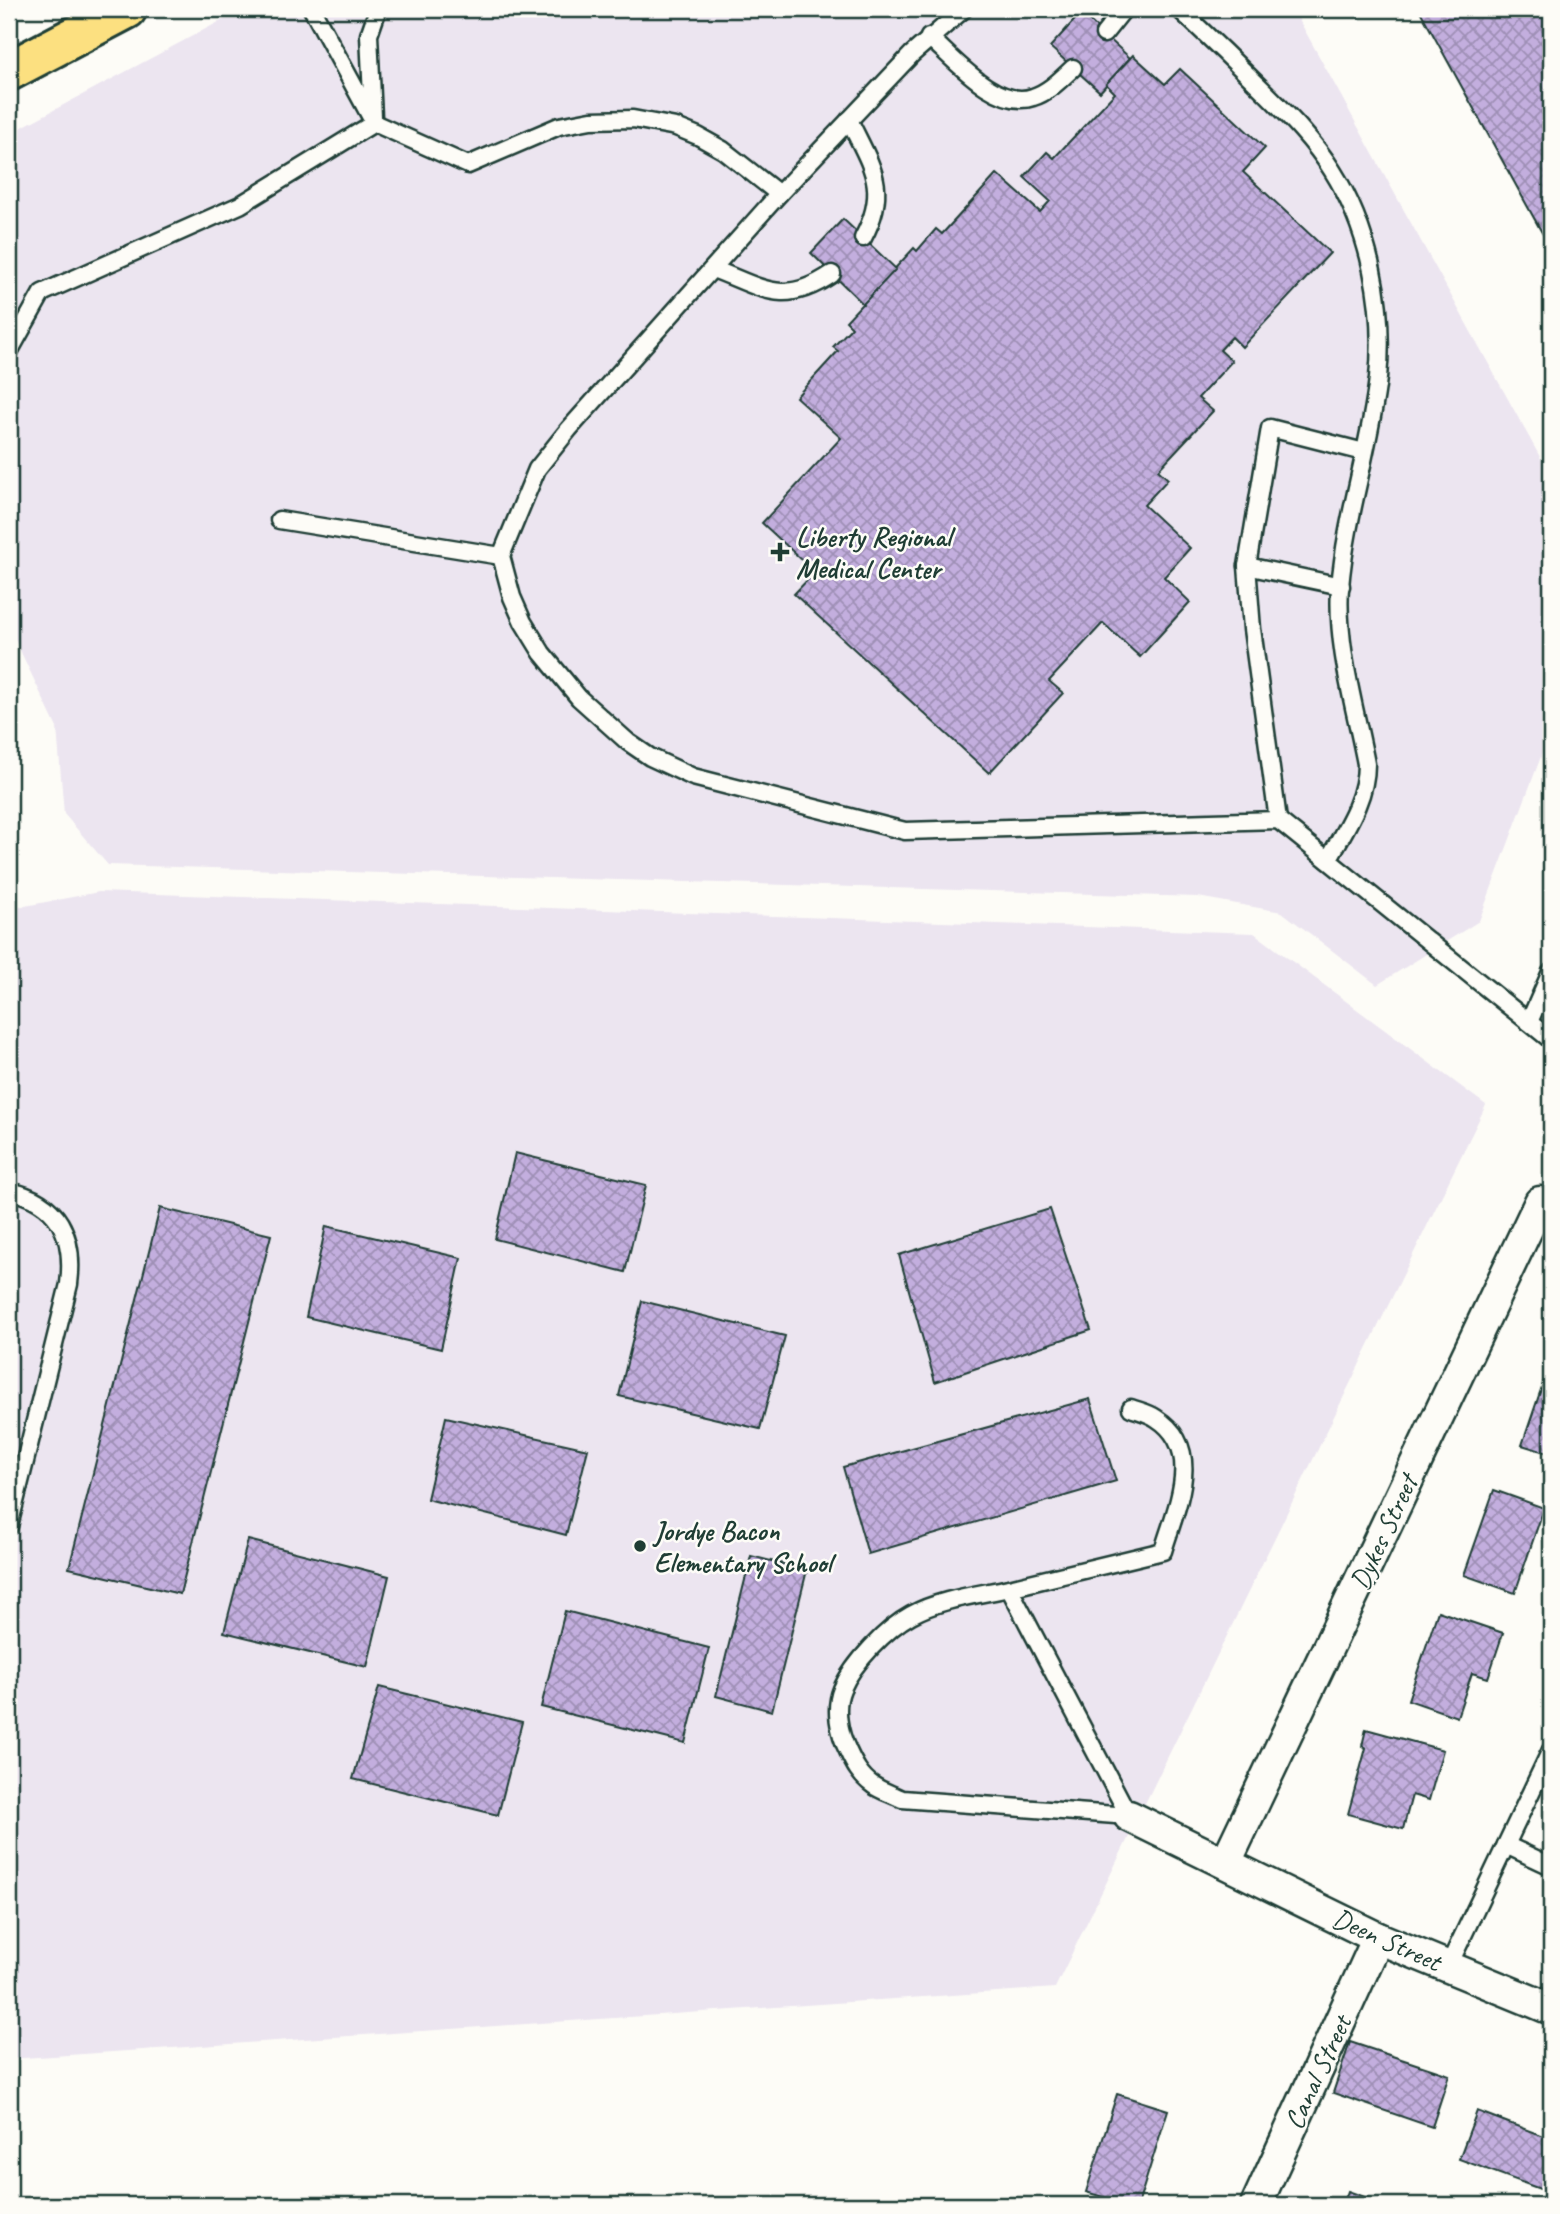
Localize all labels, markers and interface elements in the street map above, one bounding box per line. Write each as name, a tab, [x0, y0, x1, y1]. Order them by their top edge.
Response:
place label: Liberty Regional Medical Center	[796, 519, 957, 586]
marker: Liberty Regional Medical Center	[770, 542, 790, 562]
street label: Dykes Street	[1342, 1466, 1427, 1595]
place label: Jordye Bacon Elementary School	[652, 1513, 837, 1580]
marker: Jordye Bacon Elementary School	[632, 1538, 648, 1554]
street label: Deen Street	[1327, 1900, 1449, 1980]
street label: Canal Street	[1276, 2007, 1360, 2135]

